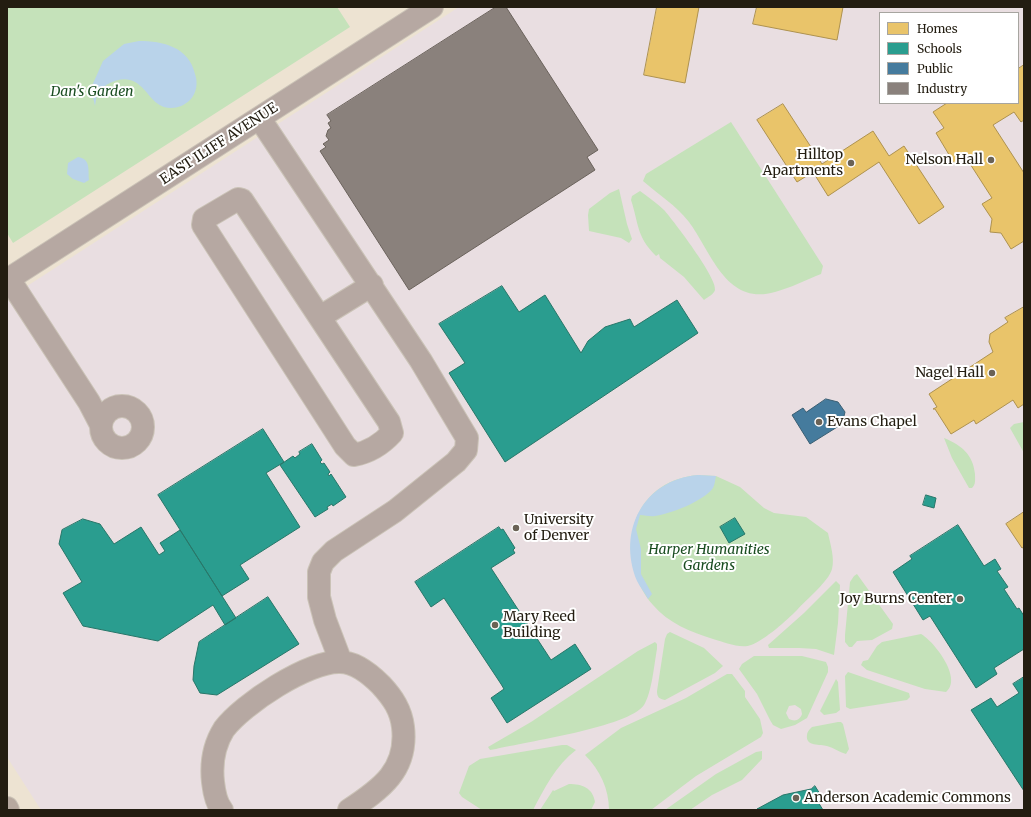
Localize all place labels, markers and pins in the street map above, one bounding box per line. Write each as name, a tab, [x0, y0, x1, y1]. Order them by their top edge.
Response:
place label: Hilltop Apartments	[763, 147, 843, 180]
place label: Nelson Hall	[906, 152, 983, 168]
marker: Nelson Hall	[986, 155, 996, 165]
marker: Hilltop Apartments	[846, 158, 856, 168]
place label: Nagel Hall	[915, 365, 984, 381]
marker: Nagel Hall	[987, 368, 997, 378]
place label: Evans Chapel	[827, 414, 917, 430]
marker: Evans Chapel	[814, 417, 824, 427]
place label: University of Denver	[524, 512, 594, 544]
marker: University of Denver	[511, 523, 521, 533]
place label: Joy Burns Center	[840, 591, 952, 607]
marker: Joy Burns Center	[955, 594, 965, 604]
place label: Mary Reed Building	[503, 609, 576, 642]
marker: Mary Reed Building	[490, 620, 500, 630]
place label: Anderson Academic Commons	[804, 790, 1011, 806]
marker: Anderson Academic Commons	[791, 793, 801, 803]

